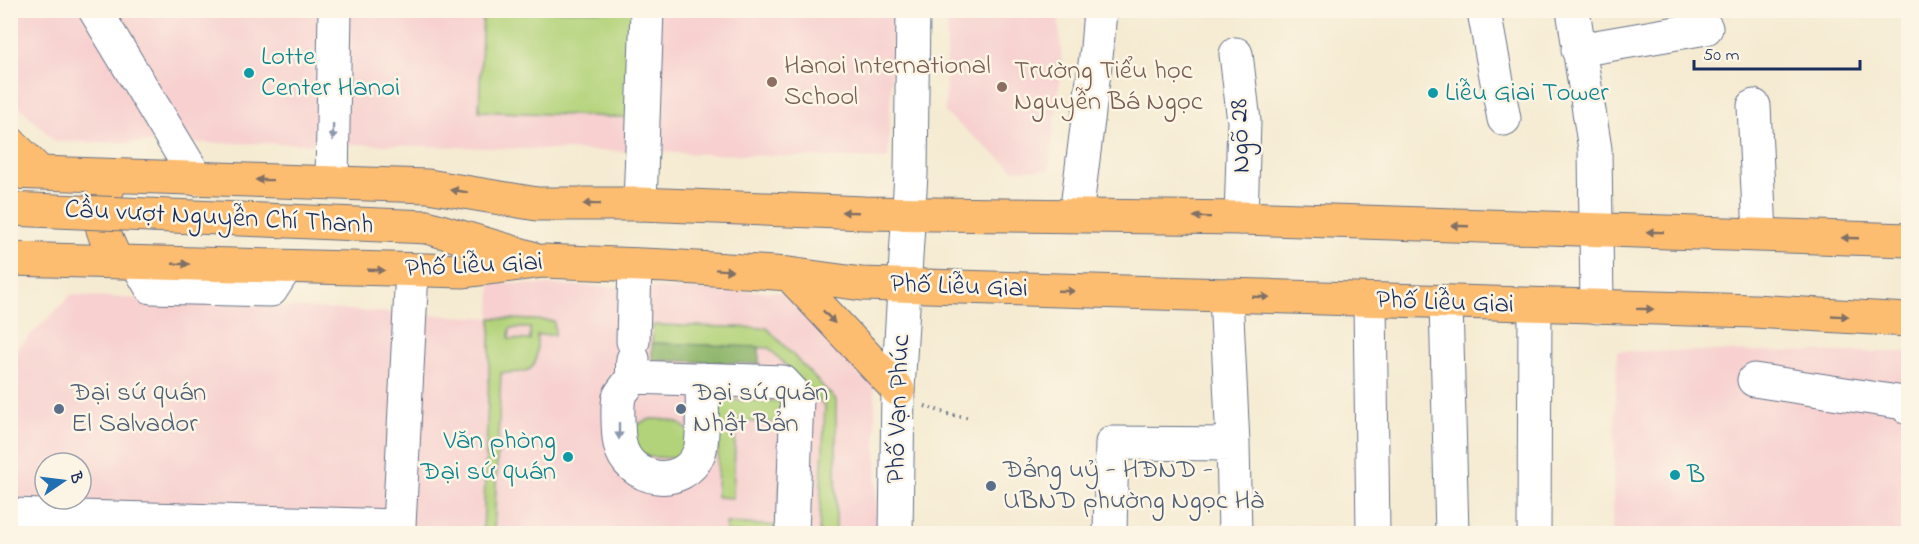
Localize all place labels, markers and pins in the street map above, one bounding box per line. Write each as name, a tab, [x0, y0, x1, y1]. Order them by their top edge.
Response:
place label: Lotte Center Hanoi	[261, 38, 400, 108]
place label: Hanoi International School	[784, 47, 991, 117]
place label: Trường Tiểu học Nguyễn Bá Ngọc	[1014, 52, 1203, 122]
marker: Lotte Center Hanoi	[242, 66, 256, 80]
place label: Liễu Giai Tower	[1445, 74, 1609, 113]
marker: Hanoi International School	[765, 75, 779, 89]
marker: Trường Tiểu học Nguyễn Bá Ngọc	[995, 80, 1009, 94]
marker: Liễu Giai Tower	[1426, 86, 1440, 100]
place label: Đại sứ quán El Salvador	[70, 374, 206, 444]
place label: Đại sứ quán Nhật Bản	[692, 374, 828, 444]
marker: Đại sứ quán El Salvador	[52, 402, 66, 416]
marker: Đại sứ quán Nhật Bản	[674, 402, 688, 416]
place label: Văn phòng Đại sứ quán	[420, 422, 556, 492]
marker: Văn phòng Đại sứ quán	[561, 450, 575, 464]
place label: Đảng uỷ - HĐND - UBND phường Ngọc Hà	[1002, 451, 1264, 521]
place label: B	[1686, 456, 1705, 495]
marker: B	[1668, 468, 1682, 482]
marker: Đảng uỷ - HĐND - UBND phường Ngọc Hà	[984, 479, 998, 493]

